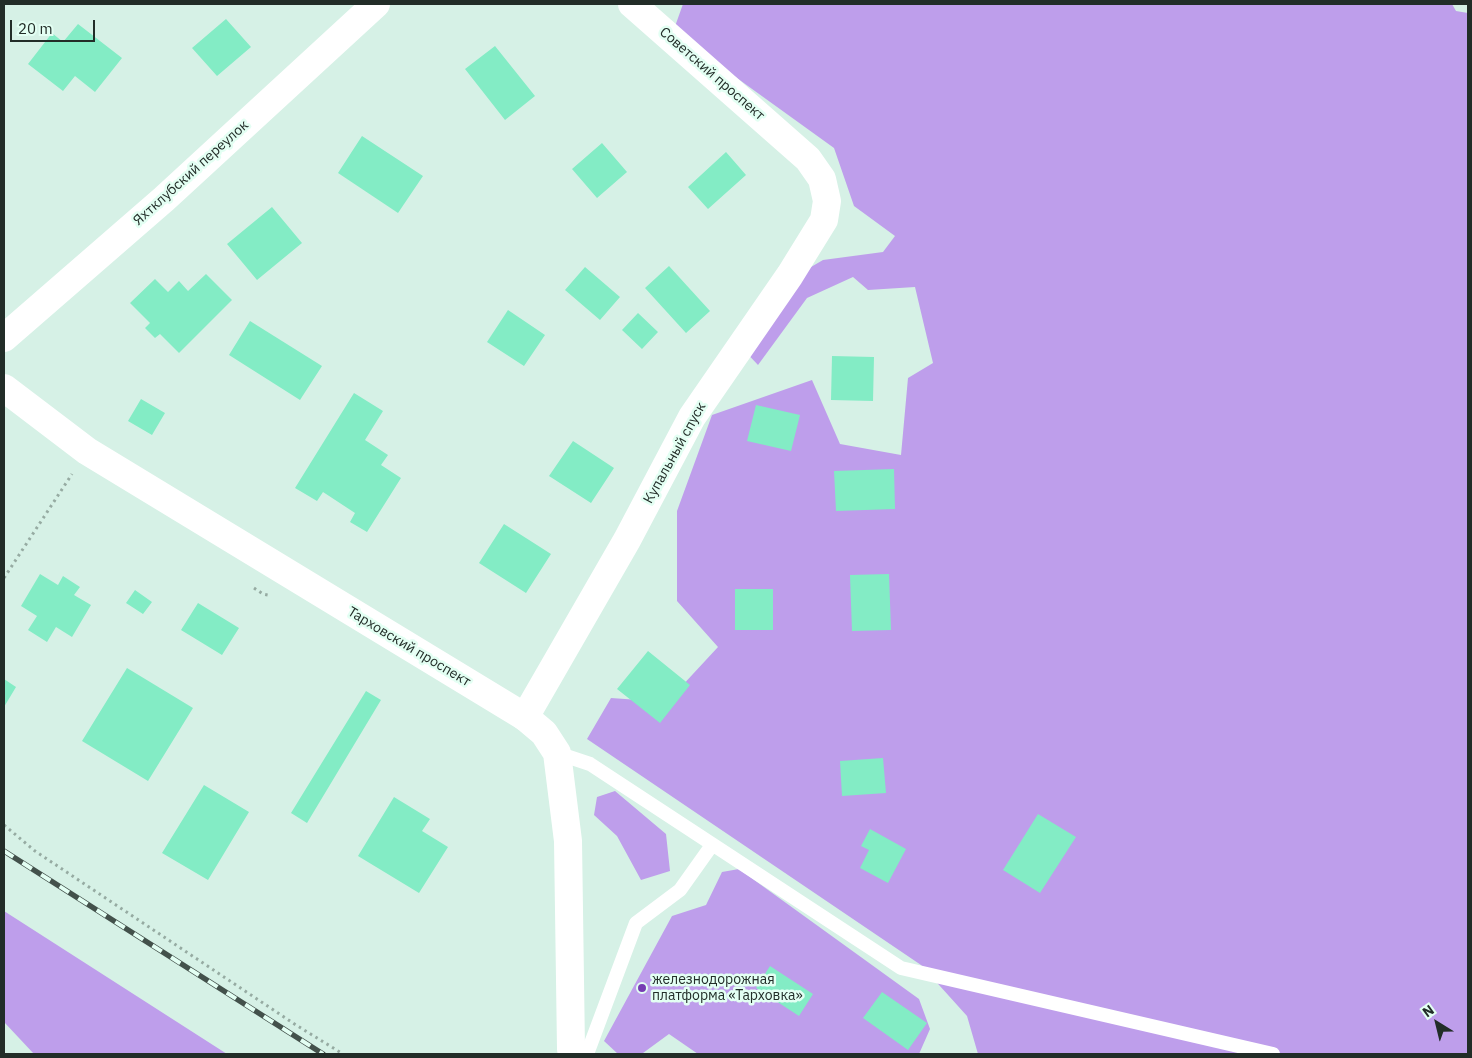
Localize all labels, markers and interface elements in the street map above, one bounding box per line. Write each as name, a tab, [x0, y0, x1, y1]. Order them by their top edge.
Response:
scale bar	[12, 10, 98, 42]
text: 20 m	[18, 19, 53, 38]
street label: Советский проспект	[656, 24, 768, 124]
street label: Яхтклубский переулок	[130, 117, 252, 229]
street label: Купальный спуск	[640, 399, 710, 507]
street label: Тарховский проспект	[344, 604, 474, 690]
place label: железнодорожная платформа «Тарховка»	[652, 972, 803, 1004]
marker: железнодорожная платформа «Тарховка»	[636, 982, 648, 994]
north arrow	[1412, 998, 1462, 1048]
text: N	[1419, 1001, 1438, 1021]

